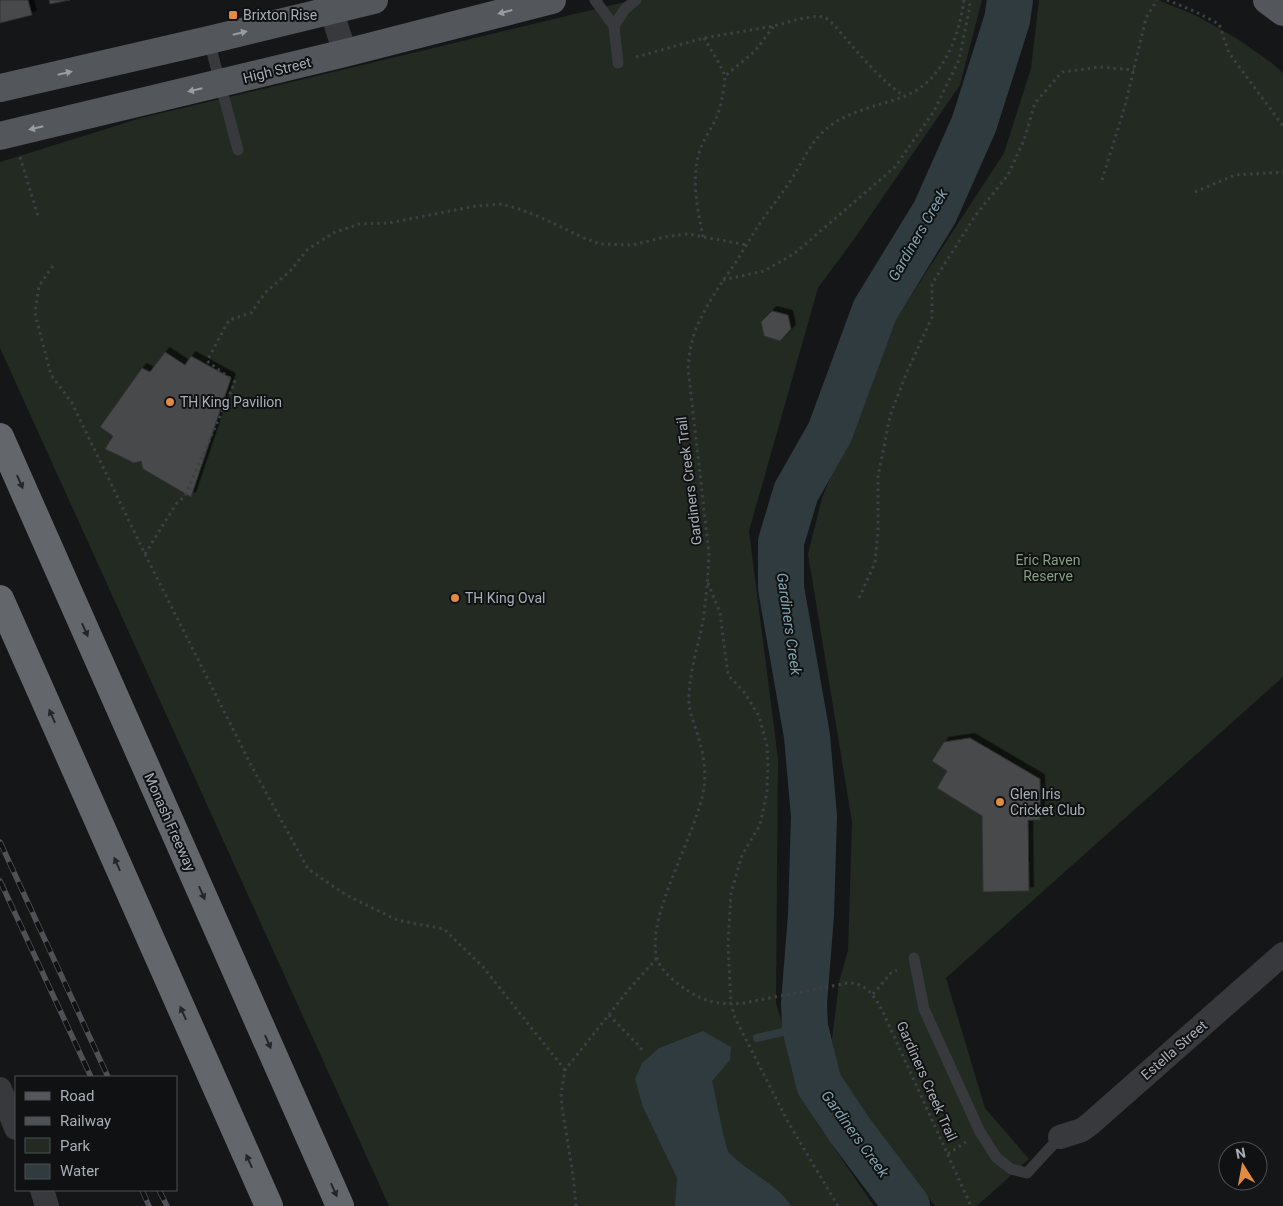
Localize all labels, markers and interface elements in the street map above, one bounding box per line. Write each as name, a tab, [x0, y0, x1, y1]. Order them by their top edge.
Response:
place label: Brixton Rise	[243, 7, 317, 23]
one-way arrow	[497, 8, 512, 16]
marker: Brixton Rise	[227, 9, 239, 21]
one-way arrow	[232, 29, 247, 37]
street label: High Street	[241, 54, 313, 86]
one-way arrow	[57, 69, 72, 77]
one-way arrow	[187, 86, 202, 94]
one-way arrow	[29, 124, 44, 132]
water label: Gardiners Creek	[884, 185, 952, 284]
place label: TH King Pavilion	[180, 394, 282, 410]
marker: TH King Pavilion	[164, 396, 176, 408]
street label: Gardiners Creek Trail	[673, 416, 705, 546]
one-way arrow	[16, 475, 24, 489]
park label: Eric Raven Reserve	[1016, 552, 1080, 584]
water label: Gardiners Creek	[773, 572, 805, 677]
place label: TH King Oval	[465, 590, 545, 606]
marker: TH King Oval	[449, 592, 461, 604]
one-way arrow	[82, 623, 90, 637]
one-way arrow	[47, 709, 55, 723]
street label: Monash Freeway	[141, 770, 199, 874]
place label: Glen Iris Cricket Club	[1010, 786, 1085, 818]
marker: Glen Iris Cricket Club	[994, 796, 1006, 808]
one-way arrow	[113, 857, 121, 871]
one-way arrow	[198, 886, 206, 900]
one-way arrow	[179, 1006, 187, 1020]
street label: Estella Street	[1138, 1017, 1211, 1083]
street label: Gardiners Creek Trail	[893, 1019, 961, 1143]
one-way arrow	[264, 1035, 272, 1049]
legend	[15, 1076, 178, 1191]
text: Road	[60, 1087, 94, 1105]
water label: Gardiners Creek	[817, 1087, 893, 1182]
text: Railway	[60, 1112, 111, 1130]
text: Park	[60, 1137, 91, 1155]
north arrow	[1218, 1141, 1268, 1191]
text: N	[1234, 1144, 1247, 1162]
one-way arrow	[245, 1154, 253, 1168]
text: Water	[60, 1162, 99, 1180]
one-way arrow	[330, 1183, 338, 1197]

